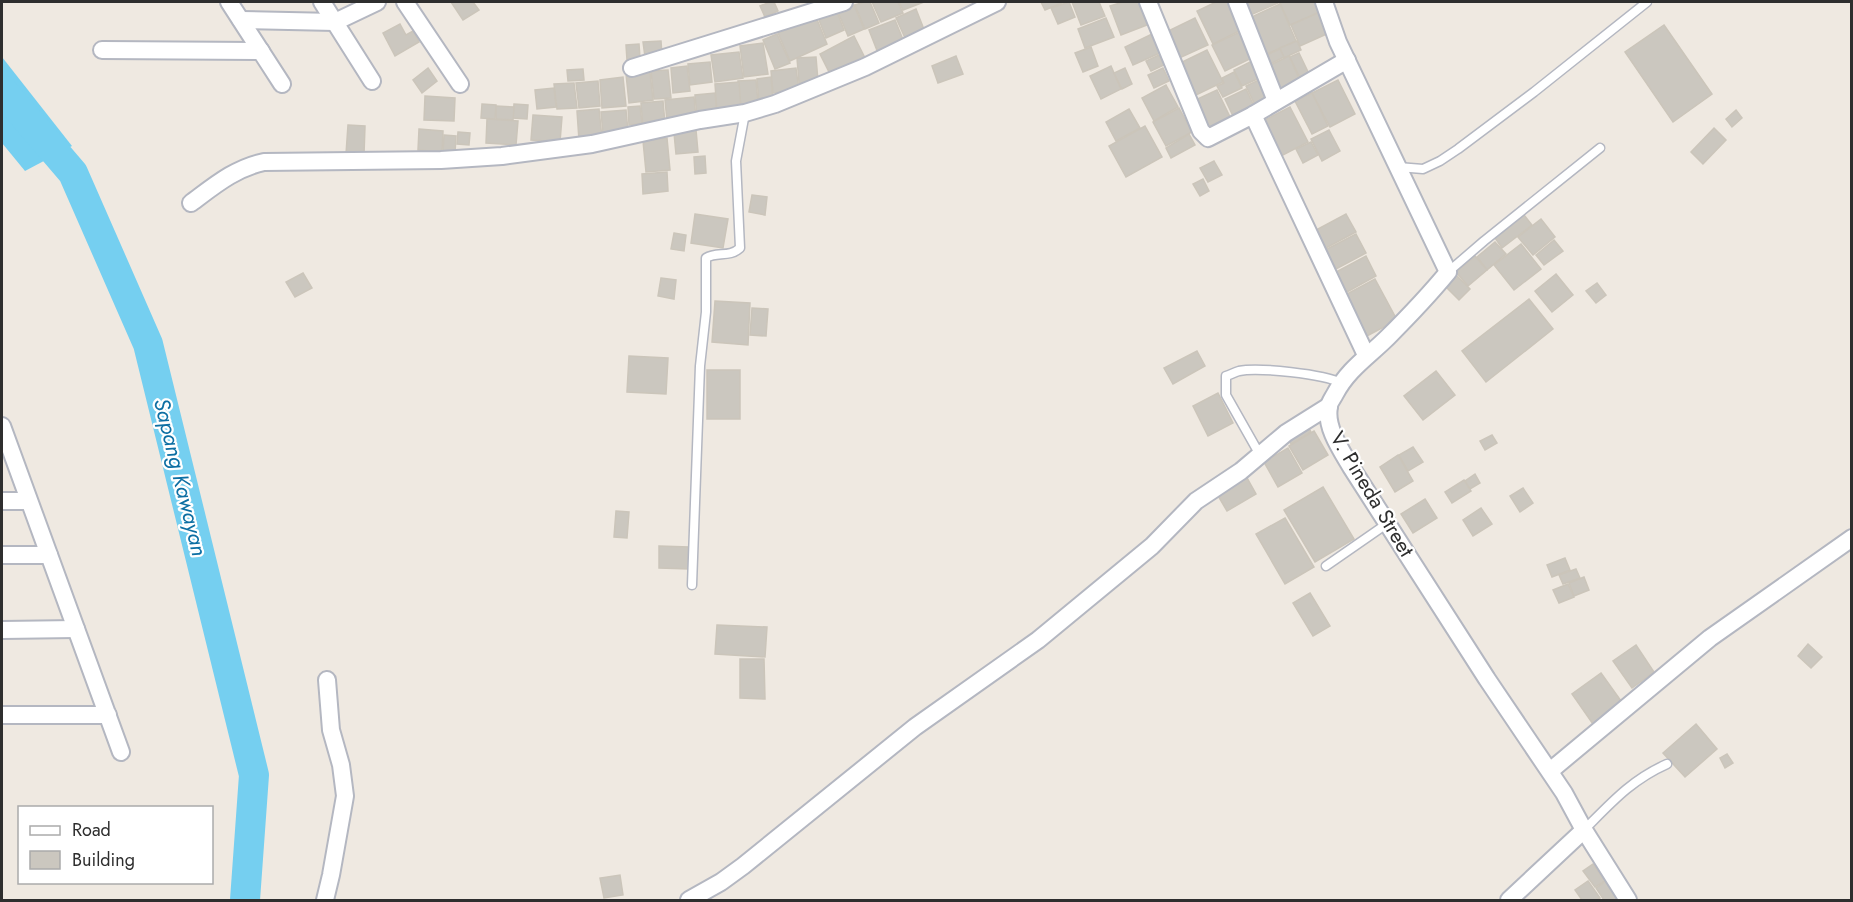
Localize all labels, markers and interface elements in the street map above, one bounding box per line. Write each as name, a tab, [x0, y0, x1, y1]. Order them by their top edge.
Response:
water label: Sapang Kawayan	[146, 395, 216, 559]
street label: V. Pineda Street	[1323, 426, 1421, 562]
legend	[18, 806, 213, 884]
text: Road	[72, 817, 111, 843]
text: Building	[72, 847, 135, 873]

